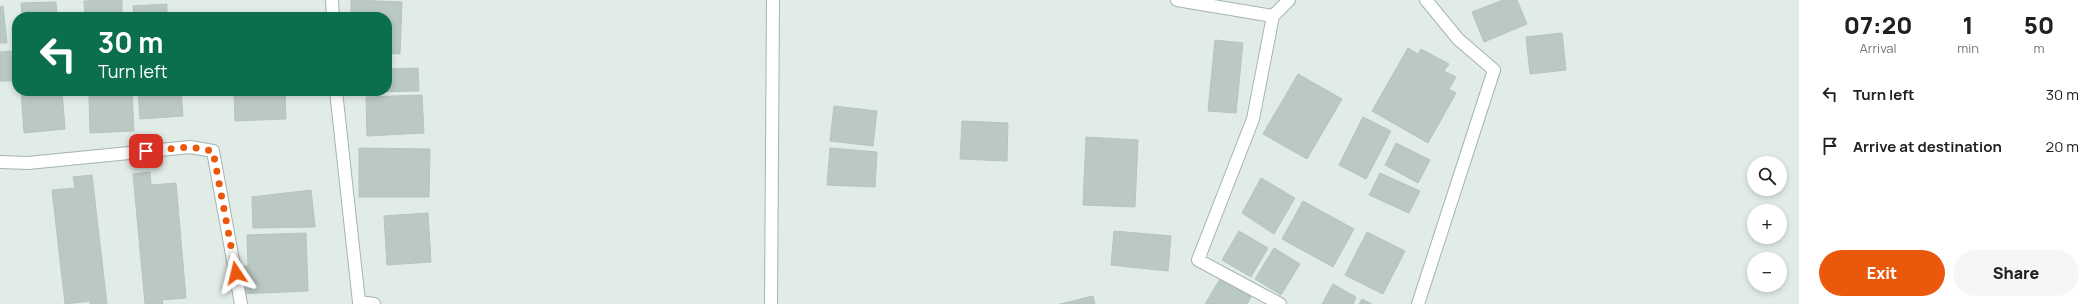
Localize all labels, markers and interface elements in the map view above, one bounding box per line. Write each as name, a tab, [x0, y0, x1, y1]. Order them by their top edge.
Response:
text: 07:20	[1844, 8, 1912, 41]
text: 1	[1963, 8, 1974, 41]
text: 50	[2024, 8, 2054, 41]
text: 30 m	[98, 23, 163, 61]
icon: left	[32, 28, 84, 80]
text: Arrival	[1860, 39, 1897, 57]
text: min	[1957, 39, 1979, 57]
text: m	[2033, 39, 2044, 57]
text: Turn left	[98, 59, 168, 83]
icon: left	[1819, 83, 1841, 105]
text: Turn left	[1853, 84, 1915, 105]
text: 30 m	[2046, 84, 2079, 105]
pin	[129, 134, 163, 168]
icon: arrive	[1819, 135, 1841, 157]
text: Arrive at destination	[1853, 136, 2002, 157]
text: 20 m	[2046, 136, 2079, 157]
icon: arrive	[135, 140, 157, 162]
map controls	[1747, 156, 1787, 292]
button: search	[1747, 156, 1787, 196]
button: +	[1747, 204, 1787, 244]
button: Exit	[1819, 250, 1945, 296]
button: Share	[1953, 250, 2079, 296]
position arrow	[215, 252, 257, 294]
button: −	[1747, 252, 1787, 292]

